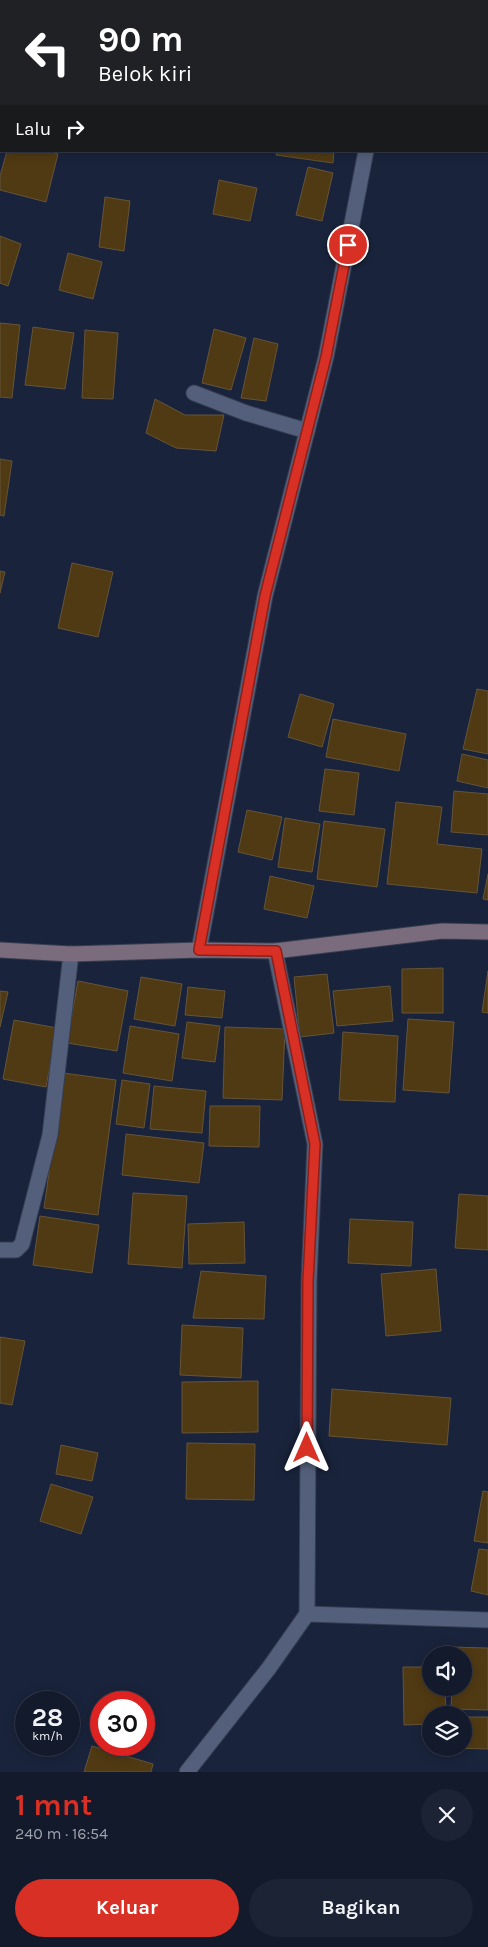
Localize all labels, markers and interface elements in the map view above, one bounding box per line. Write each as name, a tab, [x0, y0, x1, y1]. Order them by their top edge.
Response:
text: 90 m	[98, 19, 184, 60]
icon: left	[15, 20, 80, 85]
text: Belok kiri	[98, 61, 192, 87]
icon: right	[61, 115, 89, 143]
text: Lalu	[15, 118, 51, 140]
pin	[327, 224, 369, 266]
icon: arrive	[334, 231, 362, 259]
position arrow	[280, 1421, 332, 1473]
map controls	[422, 1646, 472, 1756]
button: sound	[422, 1646, 472, 1696]
speed limit sign: 30	[90, 1691, 155, 1756]
text: 28	[32, 1703, 63, 1732]
button: layers	[422, 1706, 472, 1756]
text: km/h	[32, 1729, 63, 1743]
text: 1 mnt	[15, 1787, 92, 1823]
button: close	[421, 1789, 473, 1841]
text: 240 m · 16:54	[15, 1824, 108, 1843]
button: Keluar	[15, 1879, 239, 1937]
button: Bagikan	[249, 1879, 473, 1937]

